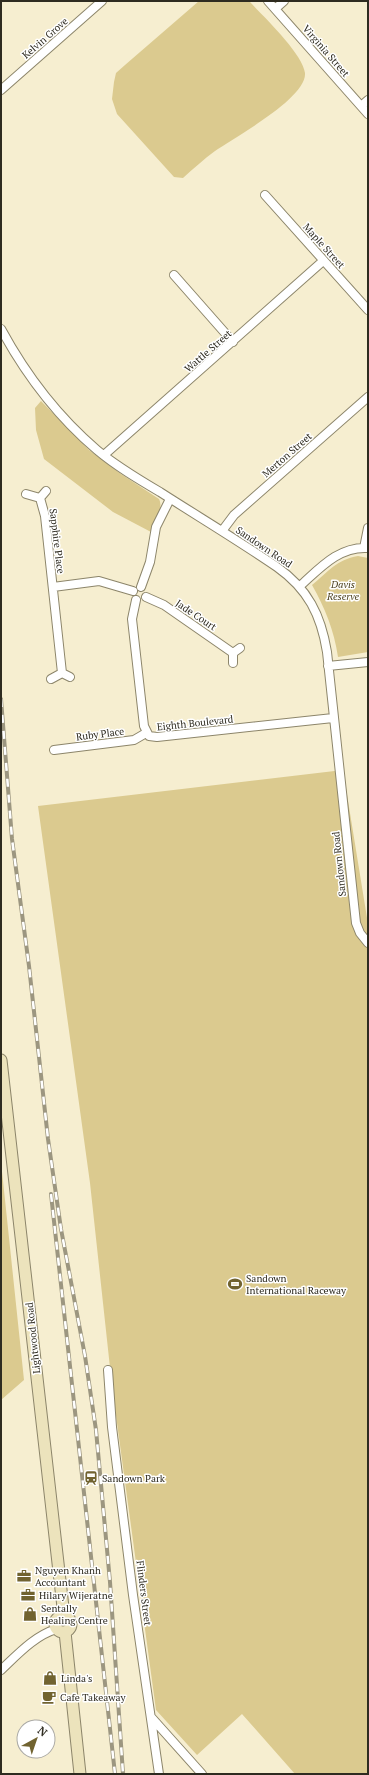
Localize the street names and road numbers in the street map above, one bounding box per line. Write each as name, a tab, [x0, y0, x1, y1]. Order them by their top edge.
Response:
street label: Kelvin Grove	[19, 15, 71, 61]
street label: Virginia Street	[300, 22, 352, 80]
street label: Maple Street	[300, 221, 348, 272]
street label: Wattle Street	[182, 327, 234, 375]
street label: Merton Street	[259, 430, 315, 480]
street label: Sapphire Place	[47, 508, 67, 574]
street label: Sandown Road	[233, 523, 295, 571]
street label: Jade Court	[173, 597, 219, 634]
street label: Eighth Boulevard	[156, 712, 234, 733]
street label: Ruby Place	[75, 725, 125, 743]
street label: Sandown Road	[329, 830, 349, 897]
street label: Lightwood Road	[23, 1301, 43, 1374]
street label: Flinders Street	[134, 1560, 154, 1626]

